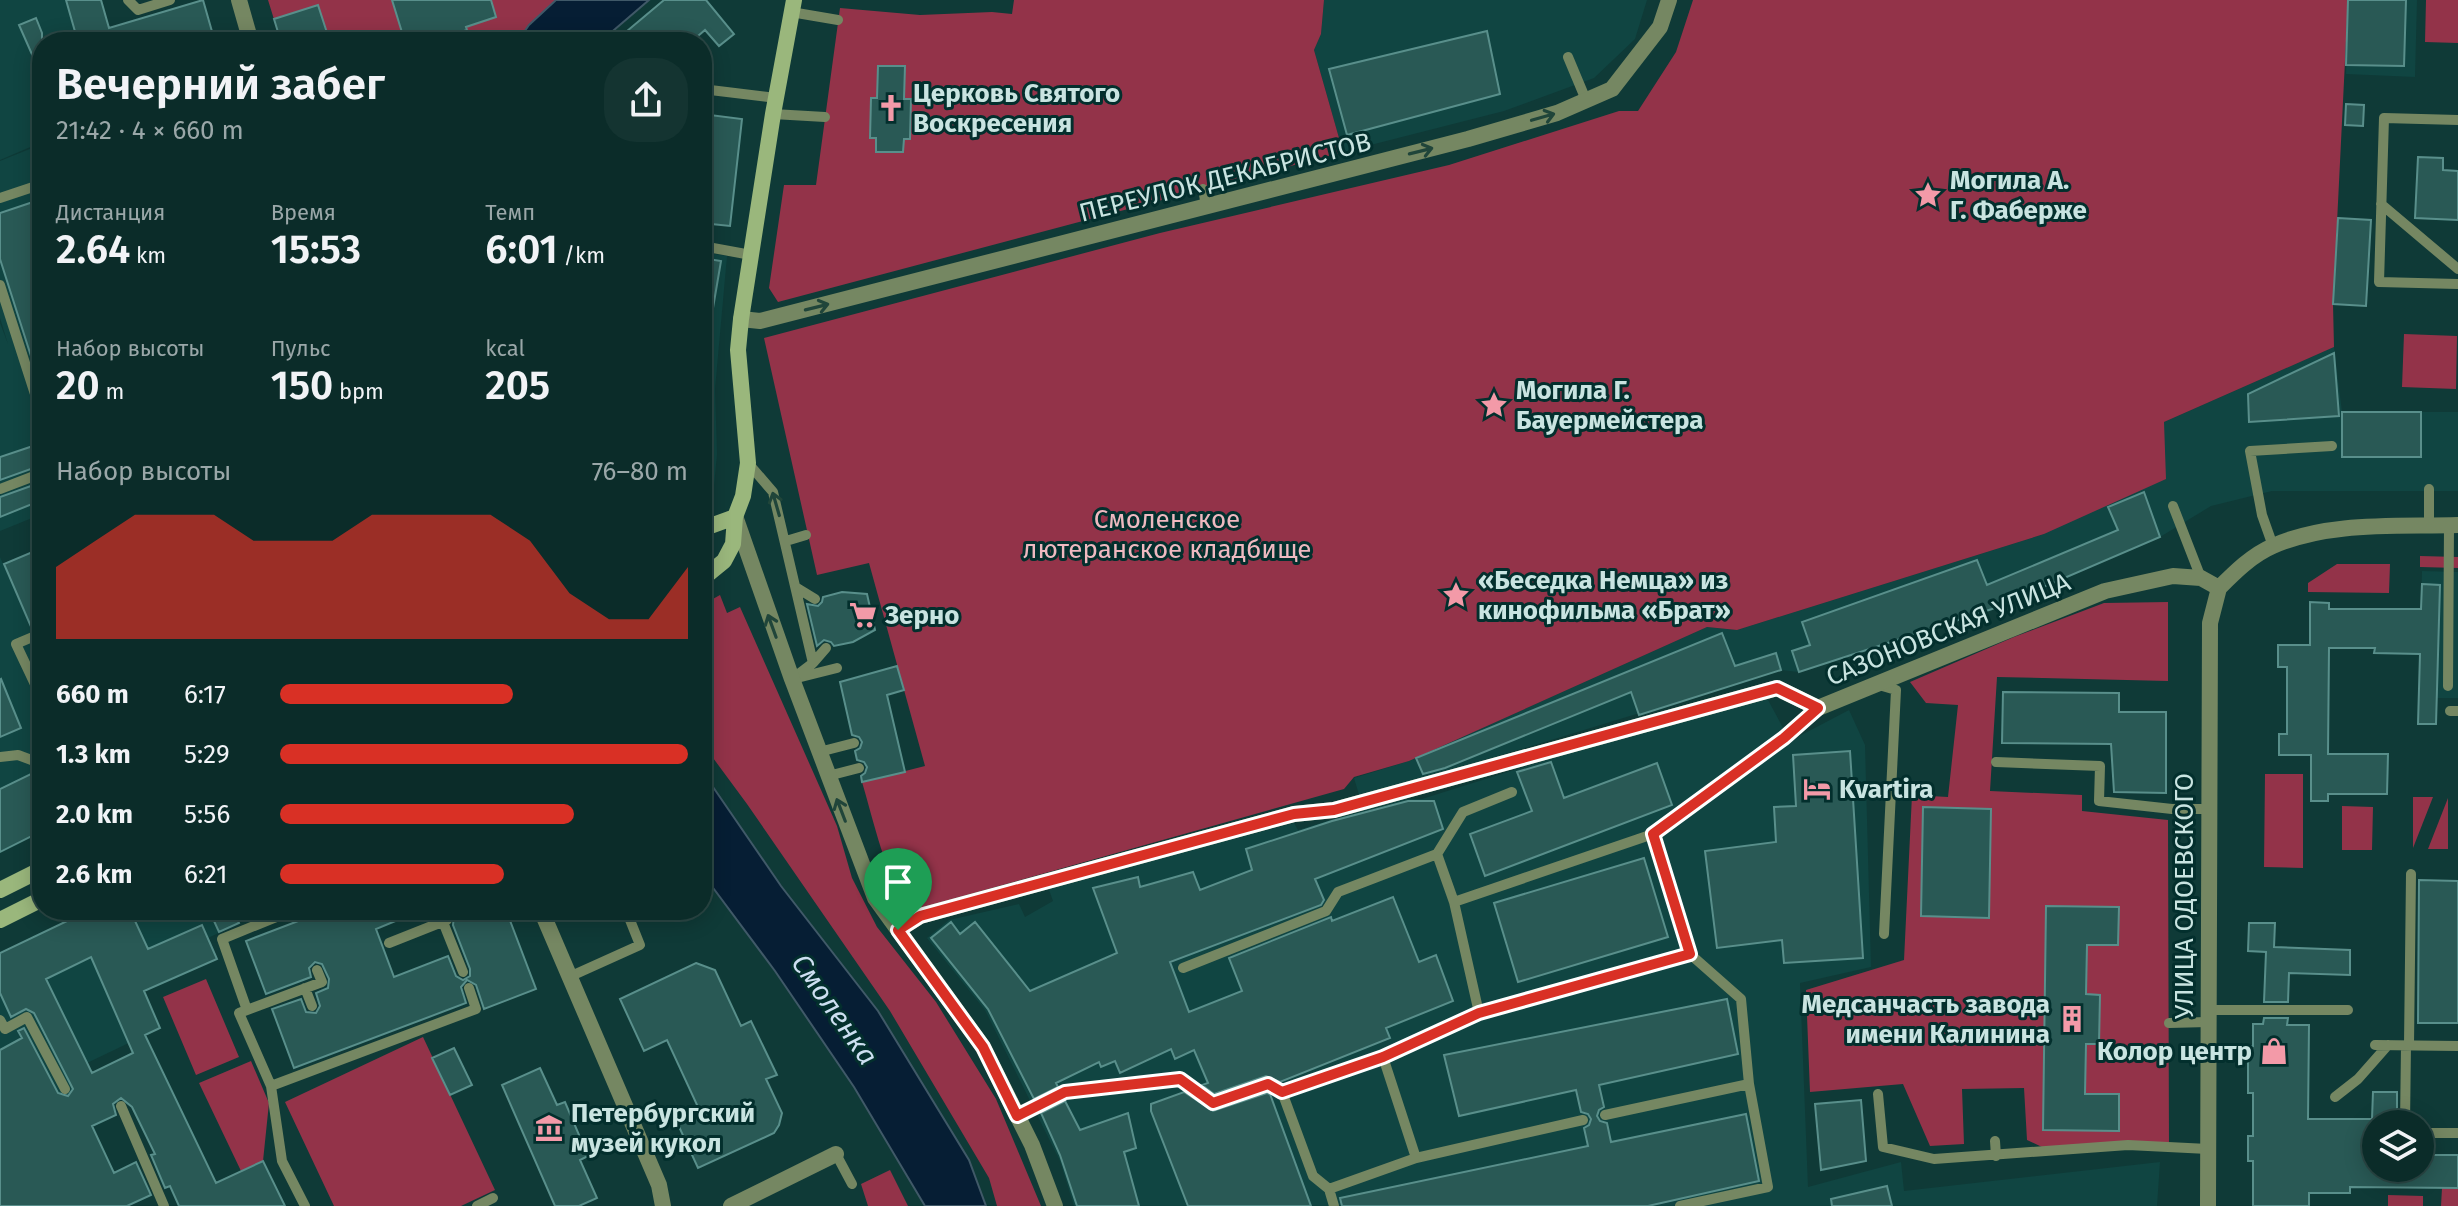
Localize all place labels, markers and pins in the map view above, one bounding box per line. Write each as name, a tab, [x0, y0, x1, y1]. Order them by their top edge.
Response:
place label: Церковь Святого Воскресения	[913, 78, 1120, 139]
church icon: Церковь Святого Воскресения	[876, 93, 906, 123]
place label: Могила А. Г. Фаберже	[1950, 165, 2087, 226]
place icon: Могила А. Г. Фаберже	[1913, 180, 1943, 210]
place label: Могила Г. Бауермейстера	[1516, 375, 1704, 436]
place icon: Могила Г. Бауермейстера	[1479, 390, 1509, 420]
place label: «Беседка Немца» из кинофильма «Брат»	[1478, 565, 1731, 626]
place icon: «Беседка Немца» из кинофильма «Брат»	[1441, 580, 1471, 610]
supermarket icon: Зерно	[848, 600, 878, 630]
place label: Зерно	[884, 600, 959, 631]
hotel icon: Kvartira	[1802, 774, 1832, 804]
place label: Kvartira	[1839, 774, 1934, 805]
pin	[864, 848, 932, 930]
place label: Медсанчасть завода имени Калинина	[1802, 989, 2050, 1050]
building icon: Медсанчасть завода имени Калинина	[2057, 1004, 2087, 1034]
place label: Колор центр	[2097, 1036, 2252, 1067]
shop icon: Колор центр	[2259, 1036, 2289, 1066]
place label: Петербургский музей кукол	[571, 1098, 755, 1159]
museum icon: Петербургский музей кукол	[534, 1113, 564, 1143]

